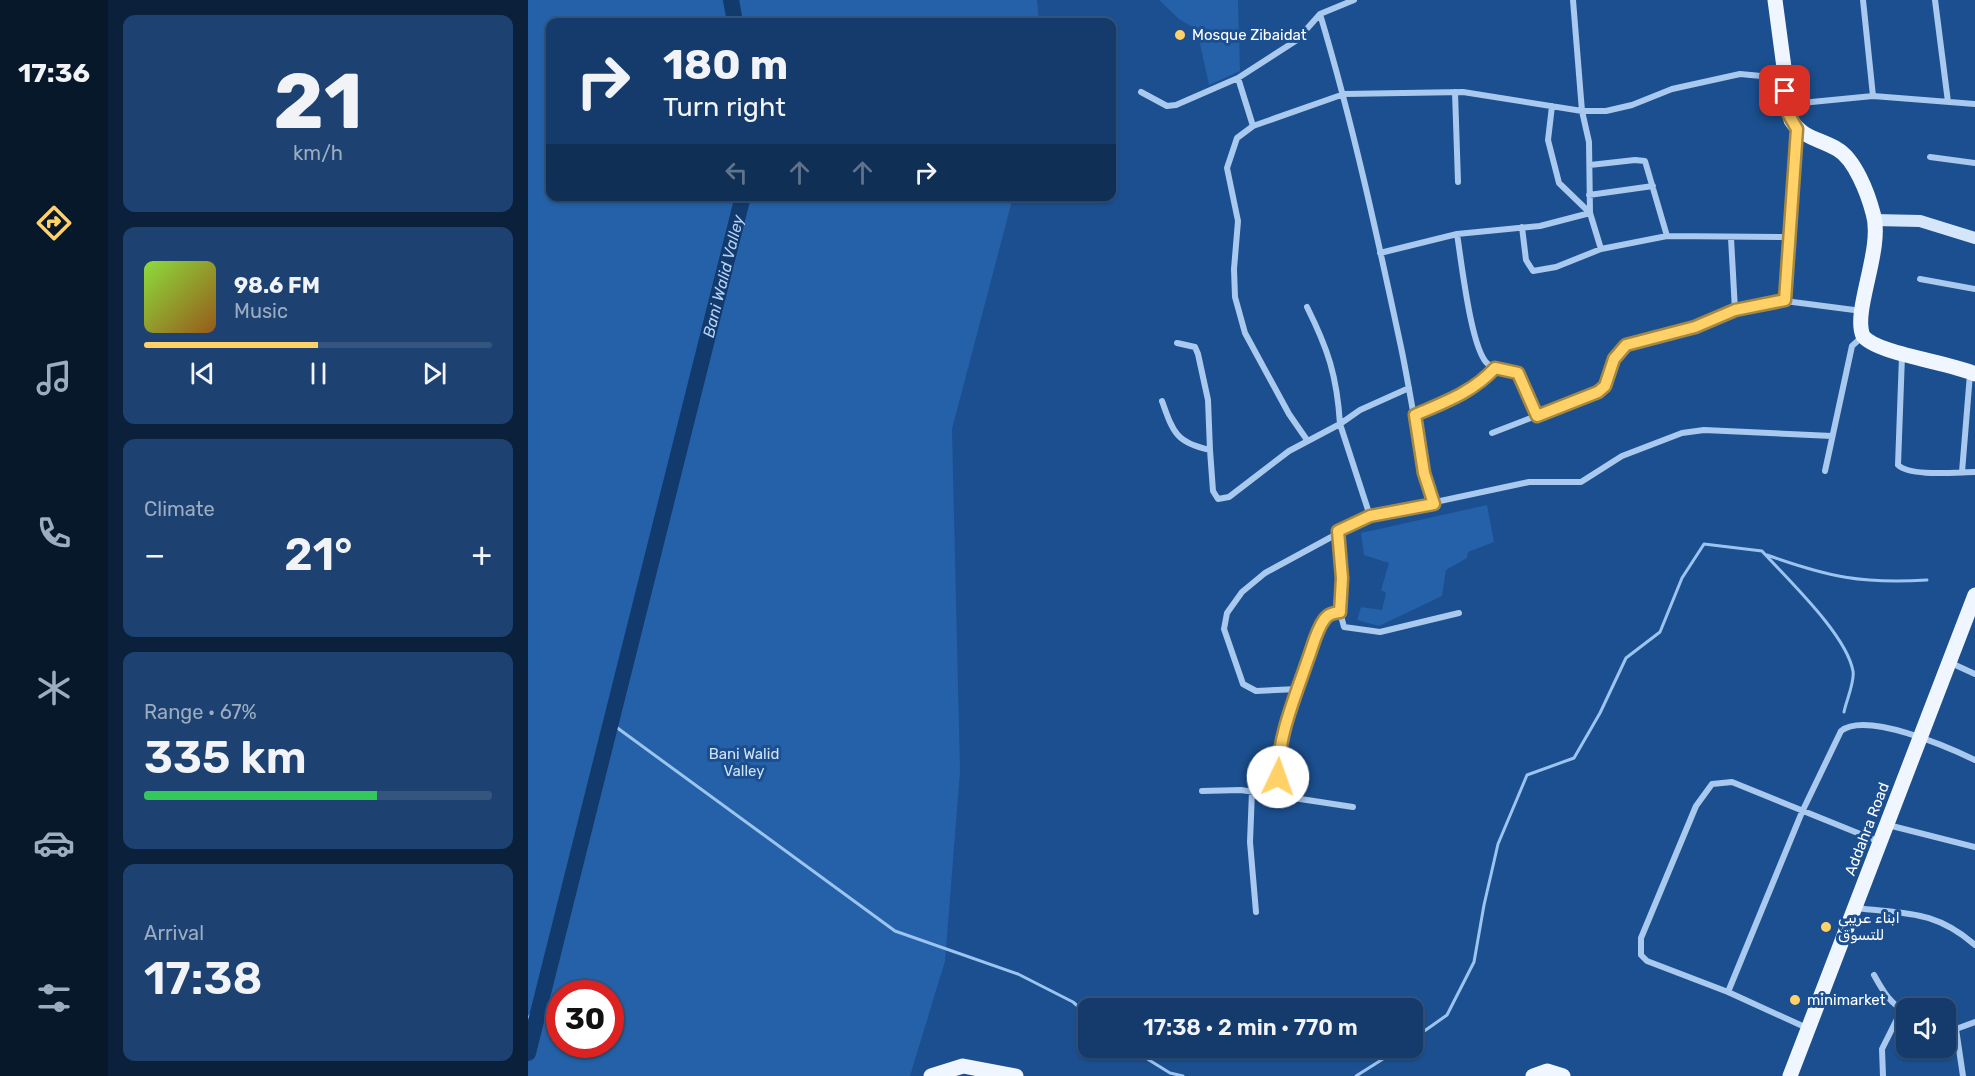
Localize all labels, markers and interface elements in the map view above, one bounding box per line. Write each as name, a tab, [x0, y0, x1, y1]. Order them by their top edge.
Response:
place label: Mosque Zibaidat	[1192, 26, 1307, 44]
marker: Mosque Zibaidat	[1173, 28, 1187, 42]
text: 180 m	[663, 40, 788, 90]
icon: right	[564, 42, 642, 120]
text: 21	[273, 55, 363, 148]
text: 17:36	[18, 57, 90, 89]
pin	[1759, 65, 1810, 116]
icon: arrive	[1768, 74, 1801, 107]
text: Turn right	[663, 91, 786, 123]
text: km/h	[293, 141, 343, 165]
icon: left	[720, 156, 753, 189]
icon: ahead	[783, 156, 816, 189]
icon: ahead	[846, 156, 879, 189]
icon: right	[909, 156, 942, 189]
icon: directions	[33, 202, 75, 244]
water label: Bani Walid Valley	[699, 212, 748, 339]
text: 98.6 FM	[234, 272, 320, 299]
text: Music	[234, 299, 288, 323]
icon: music	[33, 357, 75, 399]
icon: previous	[186, 357, 219, 390]
icon: pause	[302, 357, 335, 390]
icon: next	[418, 357, 451, 390]
text: Climate	[144, 497, 215, 521]
icon: phone	[33, 512, 75, 554]
text: 21°	[284, 528, 353, 581]
text: −	[144, 535, 165, 574]
text: +	[471, 535, 492, 574]
icon: climate	[33, 667, 75, 709]
text: Range · 67%	[144, 700, 257, 724]
text: 335 km	[144, 731, 307, 784]
park label: Bani Walid Valley	[709, 745, 779, 780]
position arrow	[1246, 745, 1310, 809]
street label: Addahra Road	[1841, 780, 1893, 878]
icon: car	[33, 822, 75, 864]
place label: ابناء عريبي للتسوق	[1838, 909, 1900, 944]
marker: ابناء عريبي للتسوق	[1819, 920, 1833, 934]
text: Arrival	[144, 921, 204, 945]
text: 17:38	[144, 952, 262, 1005]
icon: filters	[33, 977, 75, 1019]
speed limit sign: 30	[546, 980, 624, 1058]
place label: minimarket	[1807, 991, 1886, 1009]
marker: minimarket	[1788, 993, 1802, 1007]
map controls	[1896, 998, 1956, 1058]
button: sound	[1896, 998, 1956, 1058]
text: 17:38 · 2 min · 770 m	[1143, 1014, 1358, 1041]

